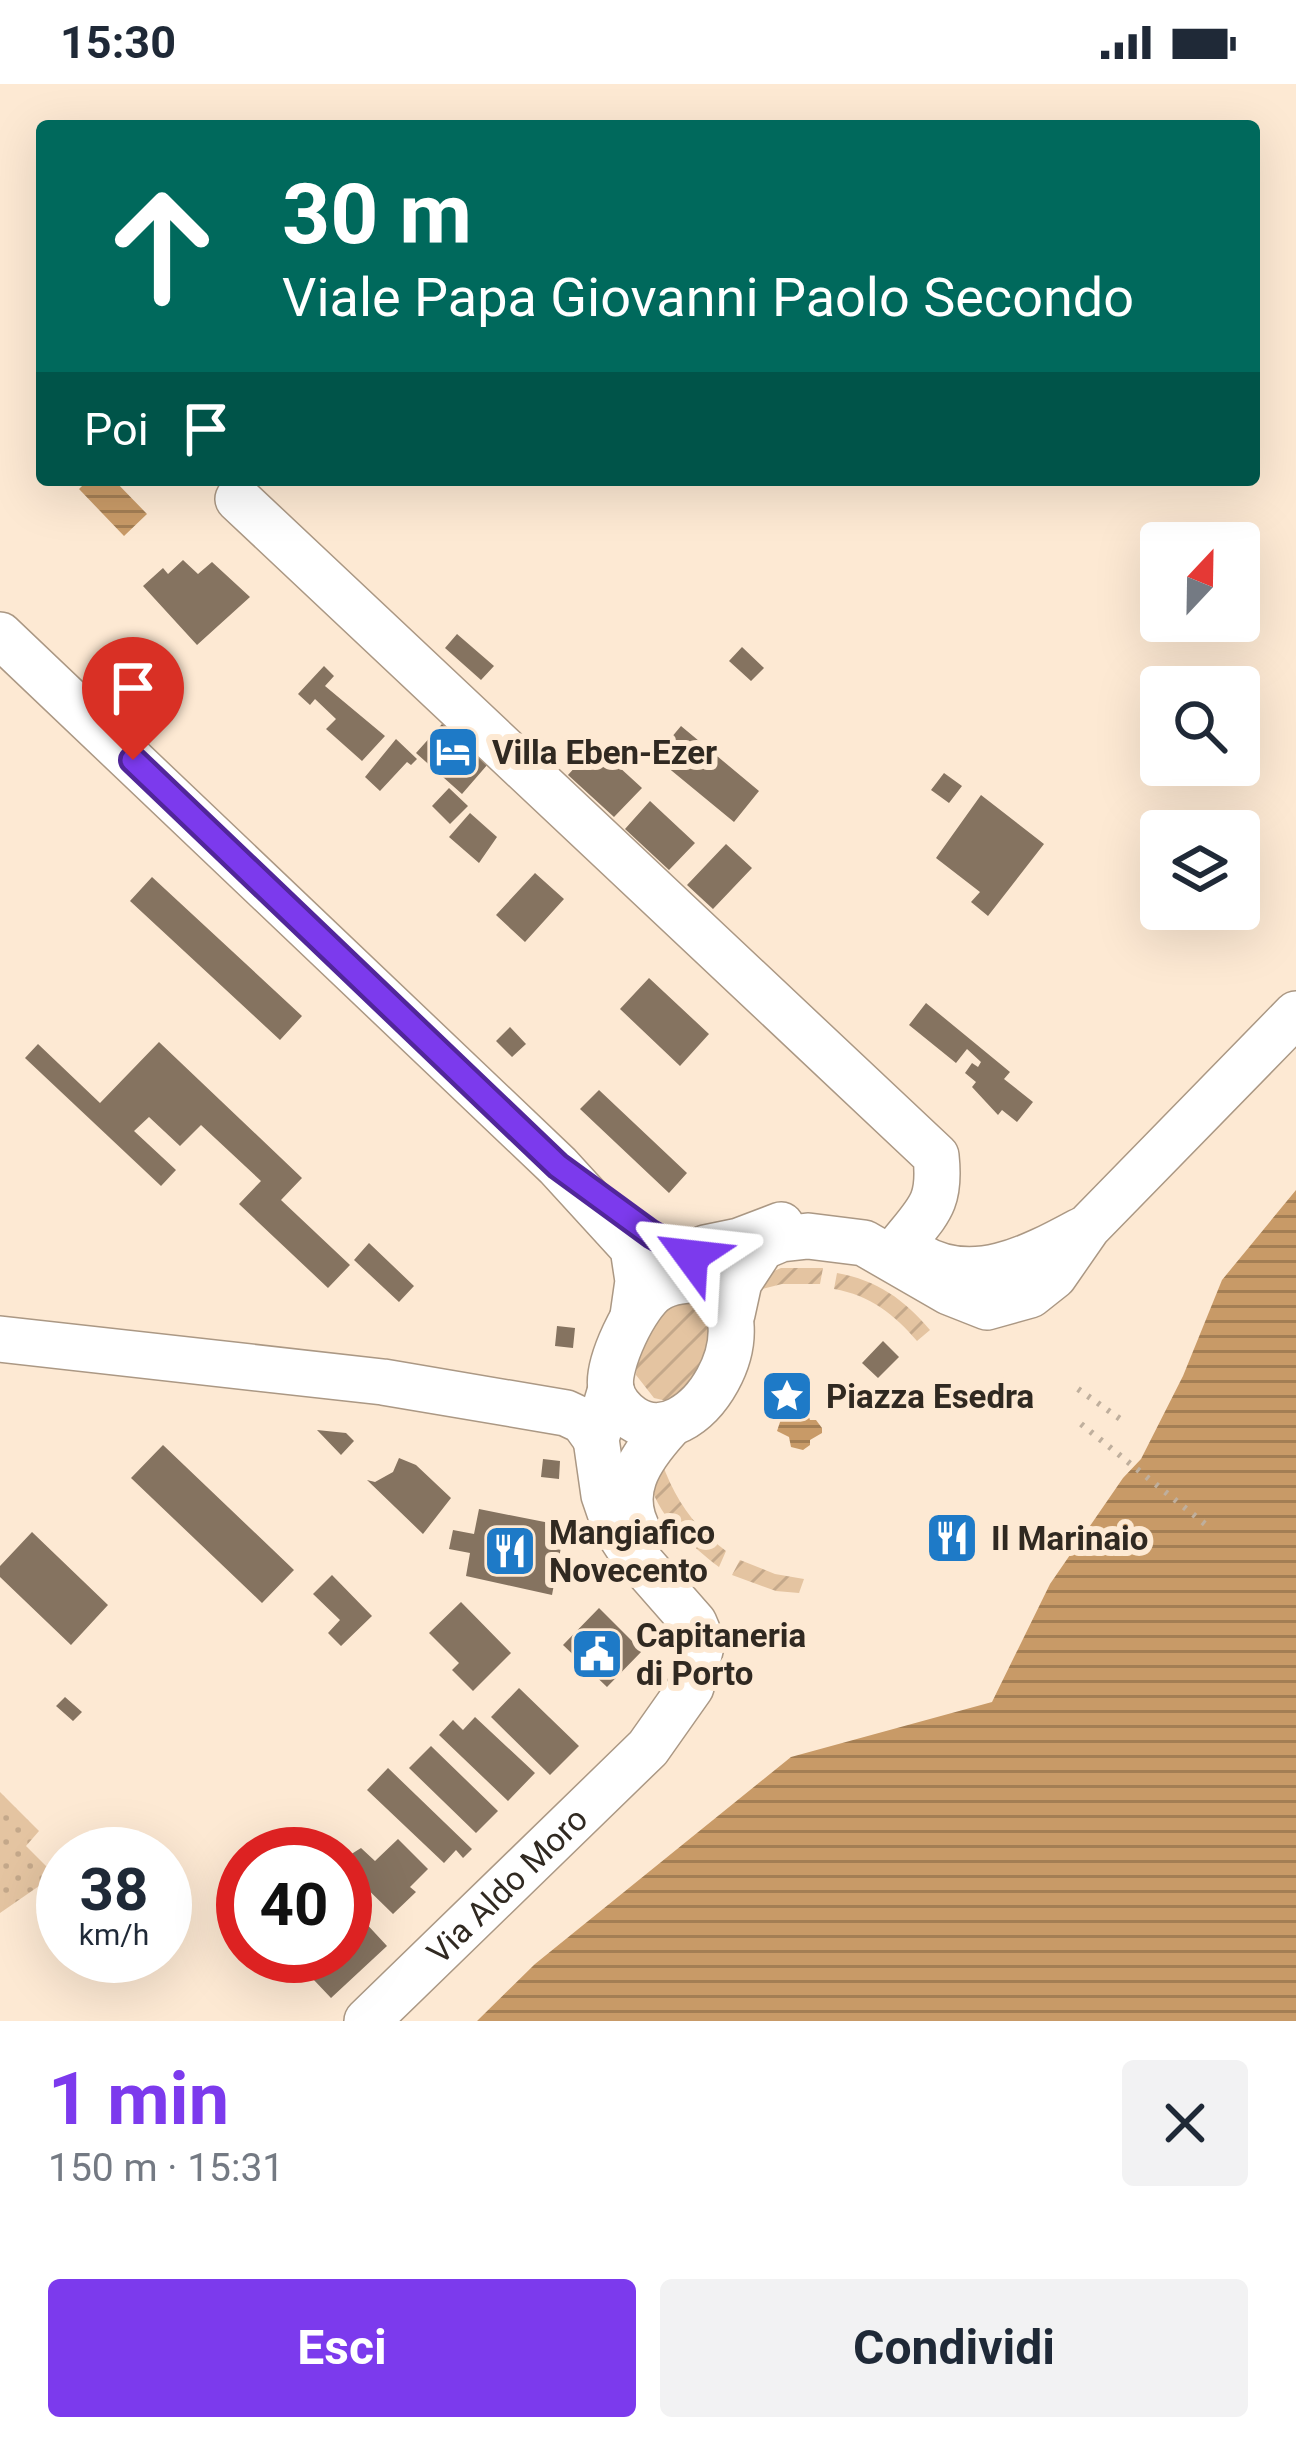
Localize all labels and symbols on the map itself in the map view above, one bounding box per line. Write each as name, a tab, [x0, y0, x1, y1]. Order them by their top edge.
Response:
north arrow	[1140, 522, 1260, 642]
pin	[82, 637, 184, 760]
hotel icon: Villa Eben-Ezer	[425, 724, 481, 780]
place label: Villa Eben-Ezer	[492, 733, 717, 772]
position arrow	[628, 1193, 754, 1319]
place icon: Piazza Esedra	[759, 1368, 815, 1424]
place label: Piazza Esedra	[826, 1377, 1034, 1416]
restaurant icon: Il Marinaio	[924, 1510, 980, 1566]
place label: Mangiafico Novecento	[549, 1513, 715, 1590]
place label: Il Marinaio	[991, 1519, 1148, 1558]
restaurant icon: Mangiafico Novecento	[482, 1523, 538, 1579]
place label: Capitaneria di Porto	[636, 1616, 806, 1693]
public building icon: Capitaneria di Porto	[569, 1626, 625, 1682]
street label: Via Aldo Moro	[419, 1799, 595, 1971]
speed limit sign: 40	[216, 1827, 372, 1983]

